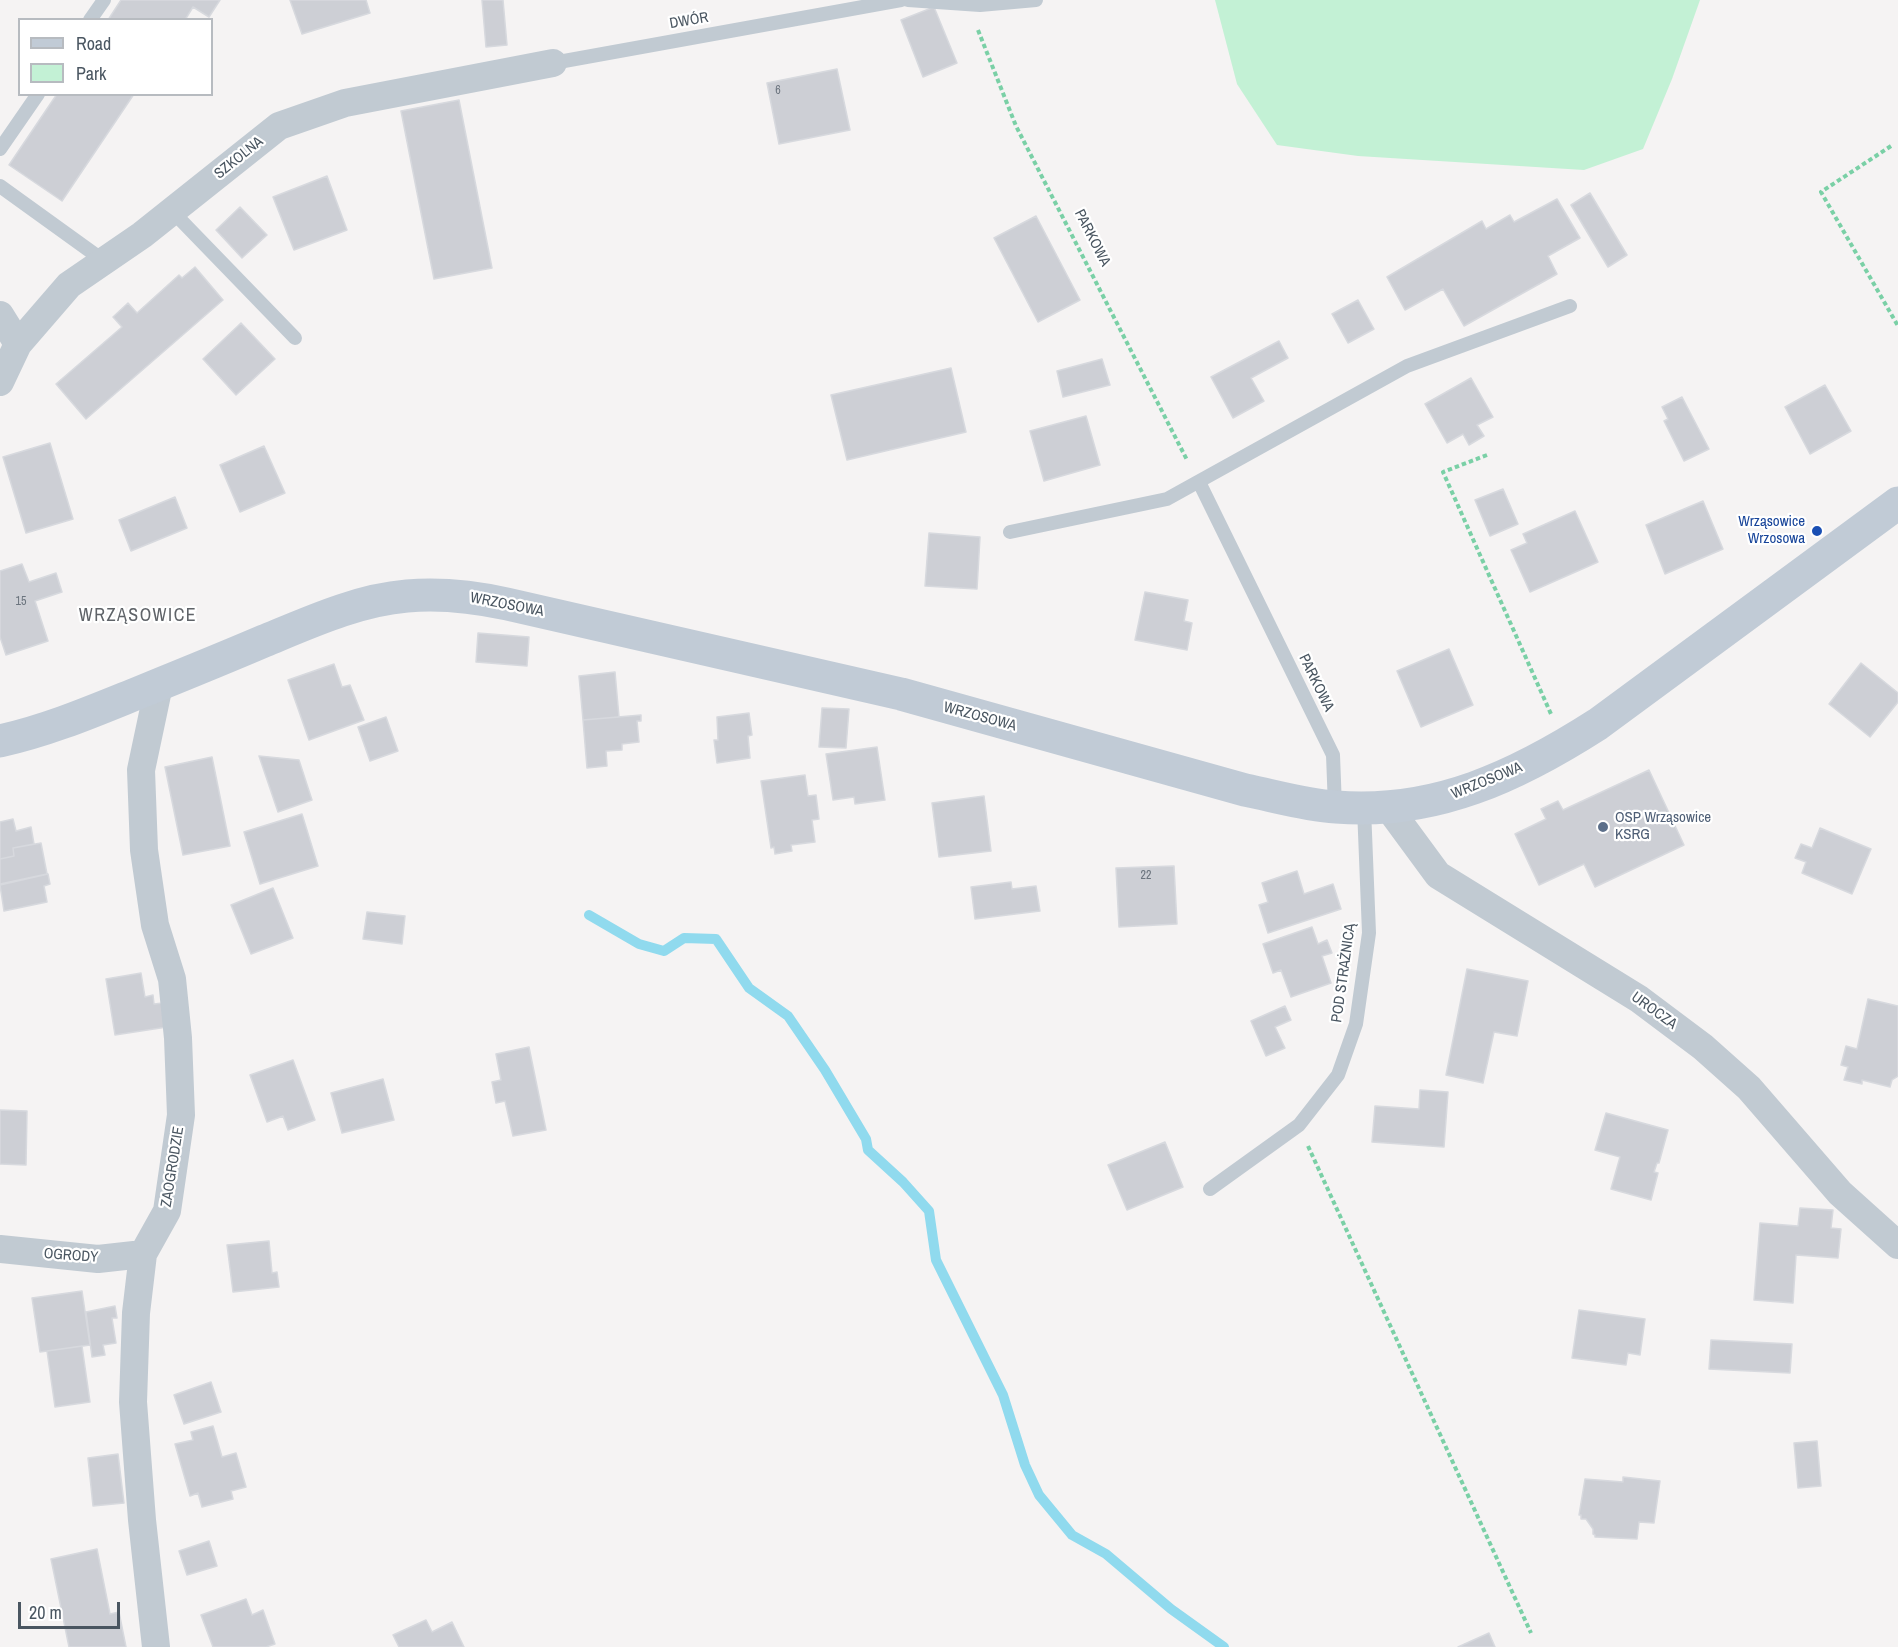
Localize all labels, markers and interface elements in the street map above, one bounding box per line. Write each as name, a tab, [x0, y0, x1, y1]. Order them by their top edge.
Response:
street label: DWÓR	[668, 9, 710, 33]
legend	[18, 18, 213, 96]
text: Road	[76, 31, 111, 56]
text: Park	[76, 61, 106, 86]
house number: 6	[775, 84, 781, 98]
street label: SZKOLNA	[211, 133, 267, 183]
street label: PARKOWA	[1070, 207, 1114, 269]
place label: Wrząsowice Wrzosowa	[1738, 513, 1805, 548]
marker: Wrząsowice Wrzosowa	[1810, 524, 1824, 538]
street label: WRZOSOWA	[469, 589, 545, 621]
house number: 15	[16, 595, 26, 609]
district label: WRZĄSOWICE	[79, 605, 197, 627]
street label: PARKOWA	[1294, 651, 1338, 715]
street label: WRZOSOWA	[942, 699, 1018, 735]
street label: WRZOSOWA	[1449, 759, 1525, 803]
place label: OSP Wrząsowice KSRG	[1615, 809, 1711, 844]
marker: OSP Wrząsowice KSRG	[1596, 820, 1610, 834]
house number: 22	[1141, 869, 1151, 883]
street label: POD STRAŻNICĄ	[1328, 922, 1360, 1024]
street label: UROCZA	[1628, 988, 1680, 1034]
street label: ZAOGRODZIE	[158, 1125, 188, 1209]
street label: OGRODY	[43, 1245, 99, 1267]
scale bar	[21, 1590, 123, 1628]
text: 20 m	[29, 1600, 62, 1625]

